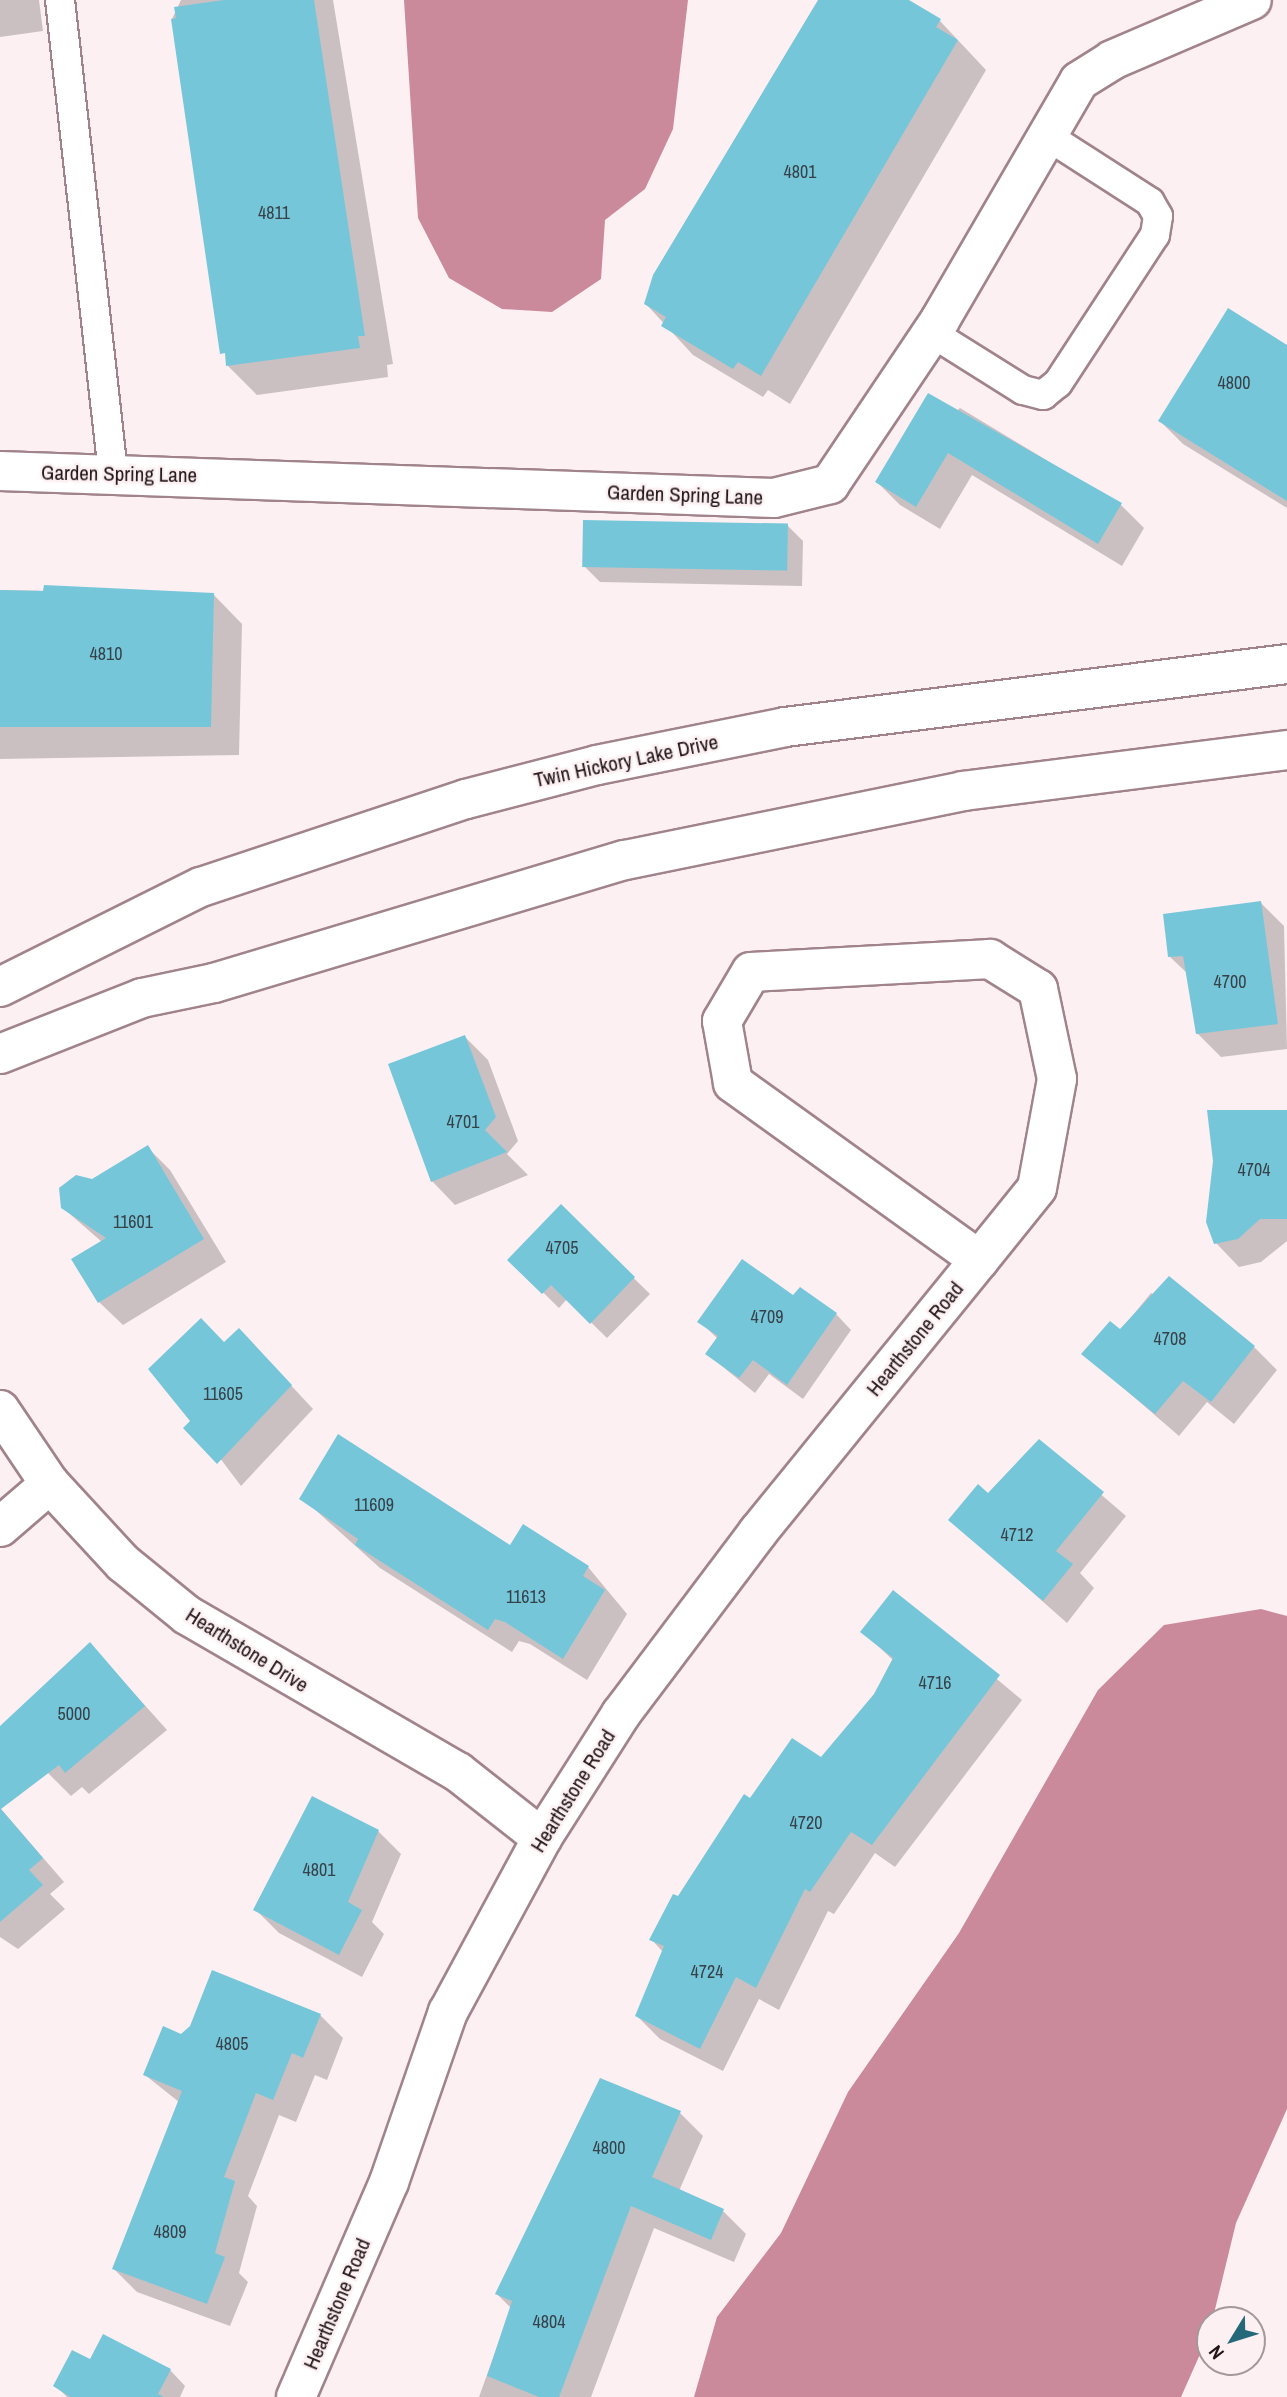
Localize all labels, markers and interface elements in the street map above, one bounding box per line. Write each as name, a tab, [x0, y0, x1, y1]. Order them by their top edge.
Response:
house number: 4801	[784, 161, 816, 183]
house number: 4811	[258, 202, 290, 224]
house number: 4800	[1218, 372, 1250, 394]
street label: Garden Spring Lane	[41, 460, 197, 488]
street label: Garden Spring Lane	[607, 480, 763, 510]
house number: 4810	[90, 643, 122, 665]
street label: Twin Hickory Lake Drive	[532, 729, 720, 793]
house number: 4700	[1214, 971, 1246, 993]
house number: 4701	[447, 1111, 479, 1133]
house number: 4704	[1238, 1159, 1270, 1181]
house number: 11601	[113, 1211, 153, 1233]
house number: 4705	[546, 1237, 578, 1259]
street label: Hearthstone Road	[861, 1277, 969, 1401]
house number: 4709	[751, 1306, 783, 1328]
house number: 4708	[1154, 1328, 1186, 1350]
house number: 11605	[203, 1383, 243, 1405]
house number: 11609	[354, 1494, 394, 1516]
house number: 4712	[1001, 1524, 1033, 1546]
house number: 11613	[506, 1586, 546, 1608]
street label: Hearthstone Drive	[181, 1602, 313, 1698]
house number: 4716	[919, 1672, 951, 1694]
house number: 5000	[58, 1703, 90, 1725]
street label: Hearthstone Road	[525, 1725, 621, 1857]
house number: 4720	[790, 1812, 822, 1834]
house number: 4801	[303, 1859, 335, 1881]
house number: 4724	[691, 1961, 723, 1983]
house number: 4805	[216, 2033, 248, 2055]
house number: 4800	[593, 2137, 625, 2159]
house number: 4809	[154, 2221, 186, 2243]
street label: Hearthstone Road	[298, 2235, 376, 2373]
north arrow	[1196, 2306, 1266, 2376]
house number: 4804	[533, 2311, 565, 2333]
text: N	[1202, 2340, 1230, 2365]

